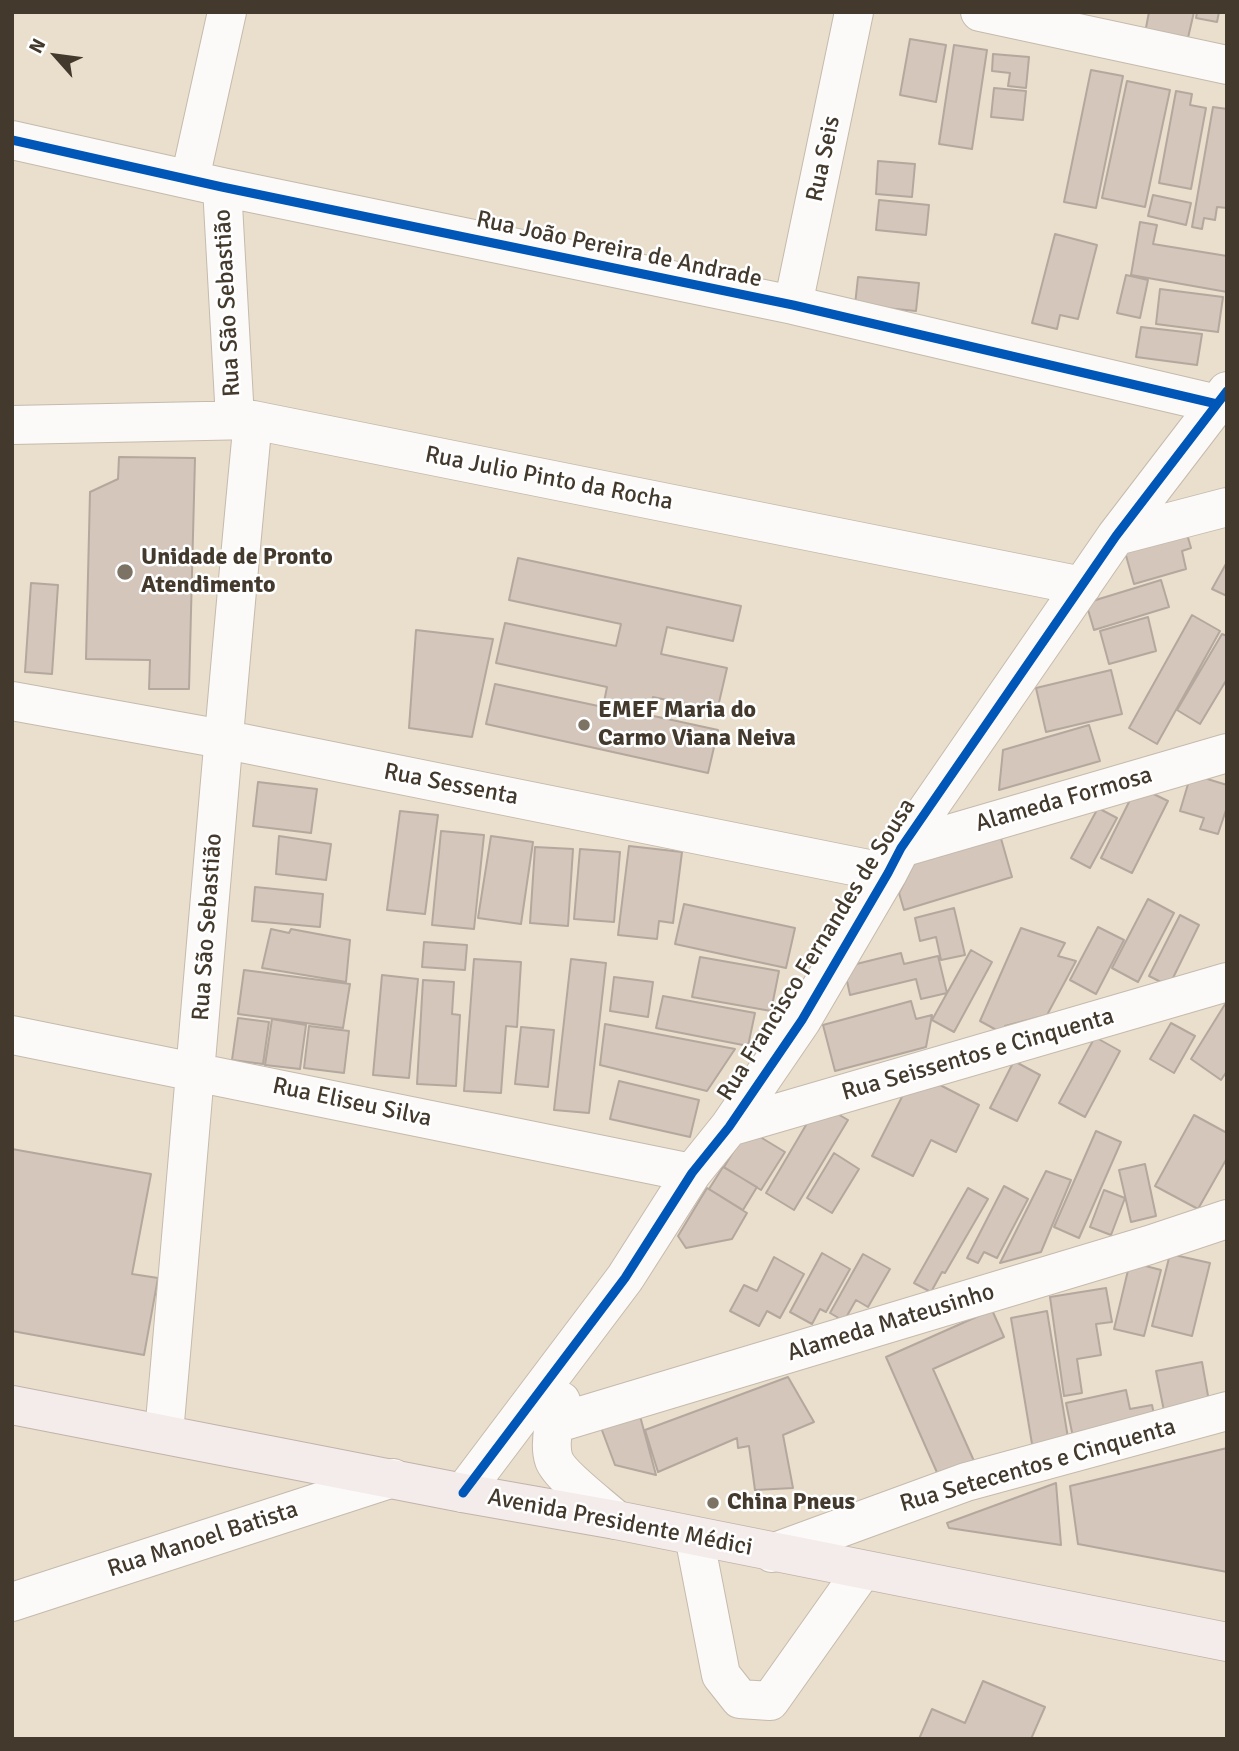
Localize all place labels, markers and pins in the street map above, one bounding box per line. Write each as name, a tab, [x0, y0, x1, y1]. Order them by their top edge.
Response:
place label: Unidade de Pronto Atendimento	[141, 544, 333, 600]
marker: Unidade de Pronto Atendimento	[115, 562, 135, 582]
place label: EMEF Maria do Carmo Viana Neiva	[598, 697, 796, 753]
marker: EMEF Maria do Carmo Viana Neiva	[576, 717, 592, 733]
place label: China Pneus	[727, 1489, 855, 1517]
marker: China Pneus	[705, 1495, 721, 1511]

